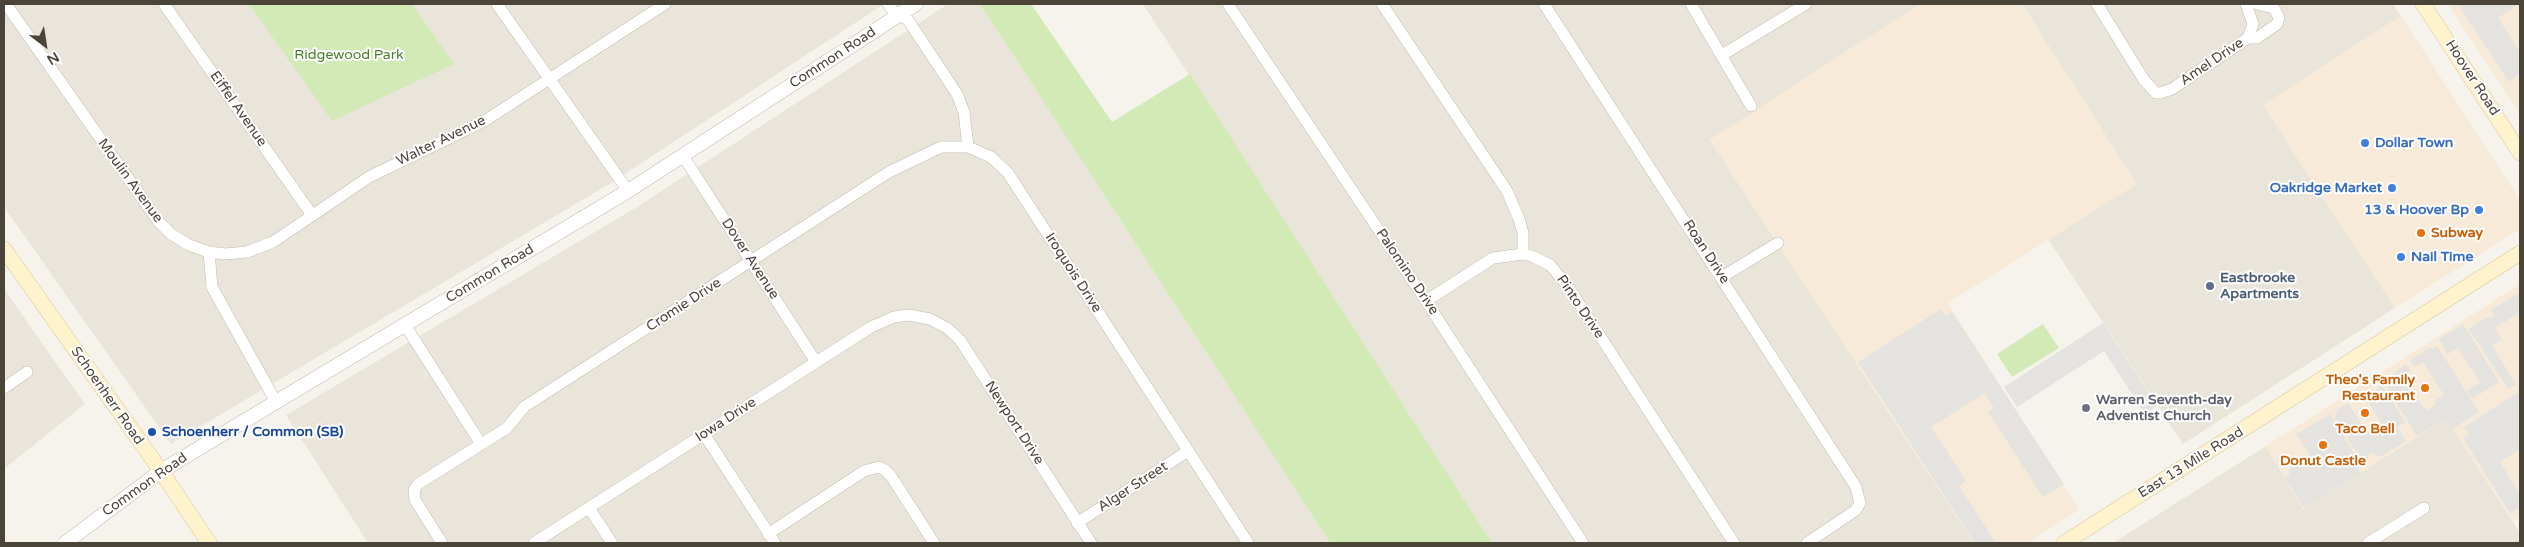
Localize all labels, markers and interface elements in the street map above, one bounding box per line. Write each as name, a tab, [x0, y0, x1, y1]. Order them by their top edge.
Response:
north arrow	[20, 20, 70, 70]
street label: Common Road	[787, 24, 879, 92]
street label: Amel Drive	[2177, 35, 2247, 89]
street label: Hoover Road	[2441, 37, 2503, 119]
park label: Ridgewood Park	[294, 47, 404, 63]
text: N	[44, 48, 62, 68]
street label: Eiffel Avenue	[206, 68, 270, 150]
street label: Walter Avenue	[394, 112, 488, 170]
place label: Dollar Town	[2375, 135, 2453, 151]
street label: Moulin Avenue	[94, 136, 166, 226]
marker: Dollar Town	[2359, 137, 2371, 149]
place label: Oakridge Market	[2270, 180, 2382, 196]
marker: Oakridge Market	[2386, 182, 2398, 194]
place label: 13 & Hoover Bp	[2364, 202, 2469, 218]
marker: 13 & Hoover Bp	[2473, 204, 2485, 216]
street label: Dover Avenue	[718, 215, 782, 303]
street label: Roan Drive	[1679, 217, 1733, 287]
place label: Subway	[2431, 225, 2483, 241]
street label: Palomino Drive	[1372, 226, 1442, 318]
marker: Subway	[2415, 227, 2427, 239]
street label: Iroquois Drive	[1041, 230, 1105, 316]
street label: Common Road	[443, 241, 537, 307]
place label: Nail Time	[2411, 249, 2473, 265]
marker: Nail Time	[2395, 251, 2407, 263]
place label: Eastbrooke Apartments	[2220, 270, 2299, 302]
street label: Pinto Drive	[1553, 272, 1607, 342]
street label: Cromie Drive	[643, 275, 725, 335]
marker: Eastbrooke Apartments	[2204, 280, 2216, 292]
street label: Schoenherr Road	[67, 344, 147, 448]
place label: Theo's Family Restaurant	[2326, 372, 2415, 404]
street label: Newport Drive	[981, 378, 1047, 468]
marker: Theo's Family Restaurant	[2419, 382, 2431, 394]
place label: Warren Seventh-day Adventist Church	[2096, 392, 2232, 424]
street label: Iowa Drive	[692, 394, 760, 446]
marker: Warren Seventh-day Adventist Church	[2080, 402, 2092, 414]
marker: Taco Bell	[2359, 407, 2371, 419]
place label: Taco Bell	[2335, 421, 2395, 437]
place label: Schoenherr / Common (SB)	[162, 424, 343, 440]
street label: East 13 Mile Road	[2135, 424, 2247, 502]
marker: Schoenherr / Common (SB)	[146, 426, 158, 438]
marker: Donut Castle	[2317, 439, 2329, 451]
street label: Common Road	[99, 450, 191, 520]
place label: Donut Castle	[2280, 453, 2366, 469]
street label: Alger Street	[1095, 458, 1171, 516]

